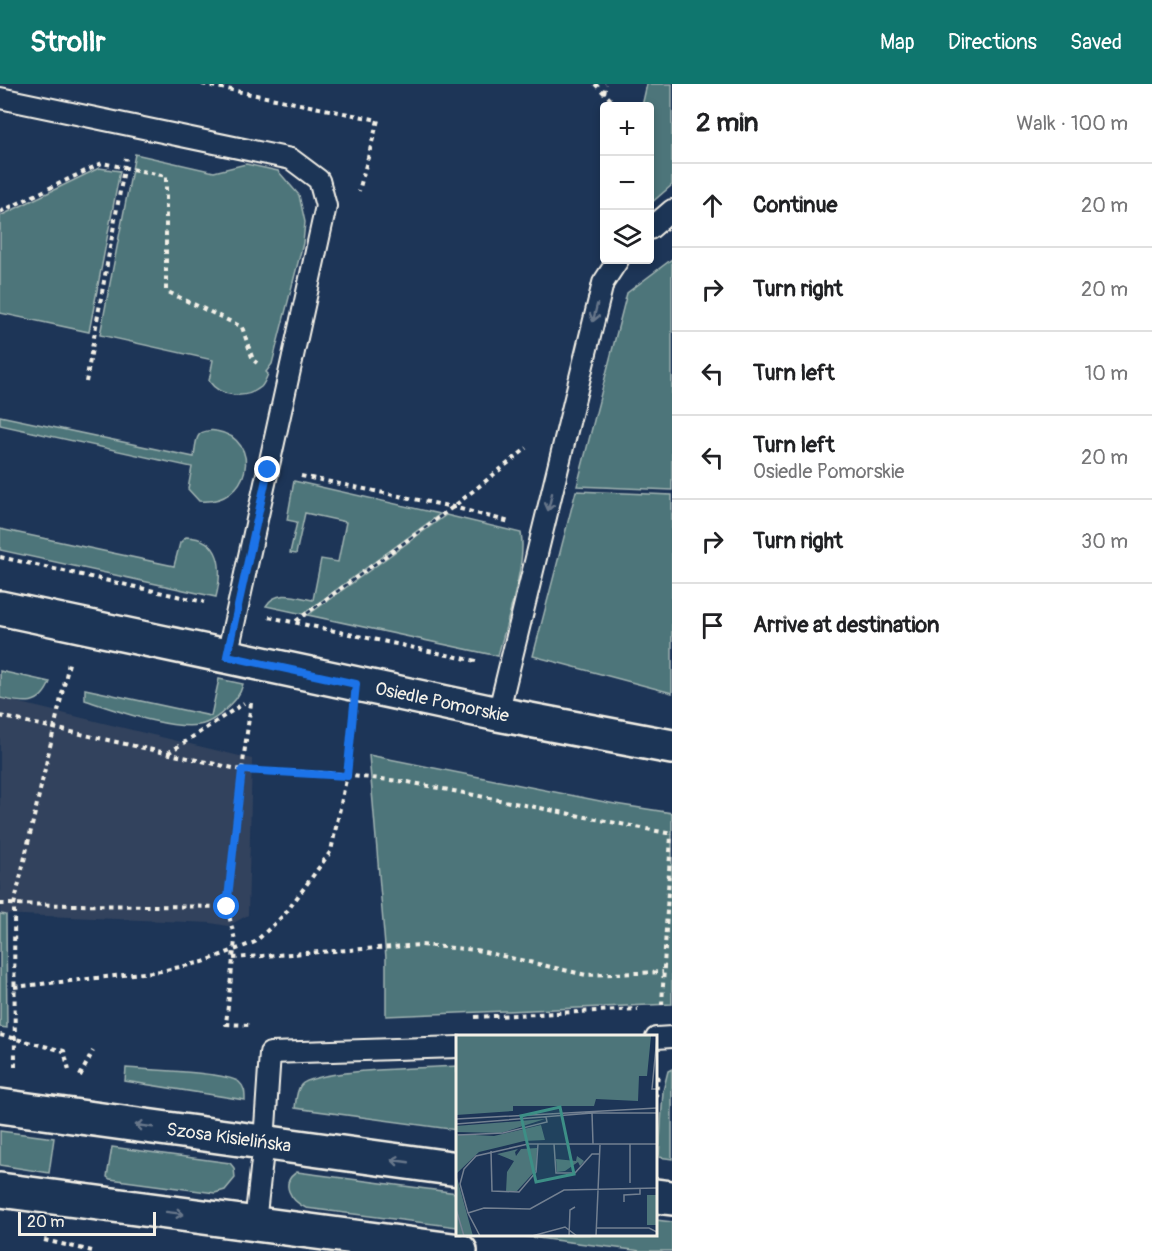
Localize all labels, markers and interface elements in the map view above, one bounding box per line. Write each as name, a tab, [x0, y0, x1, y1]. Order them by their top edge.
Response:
text: Strollr	[30, 25, 105, 60]
text: Map	[880, 29, 915, 56]
text: Directions	[948, 29, 1037, 56]
text: Saved	[1070, 29, 1122, 56]
map controls	[600, 102, 654, 264]
button: +	[600, 102, 654, 156]
text: 2 min	[696, 107, 758, 139]
text: Walk · 100 m	[1016, 111, 1128, 136]
button: −	[600, 156, 654, 210]
icon: ahead	[696, 189, 729, 222]
text: Continue	[753, 191, 837, 219]
text: 20 m	[1081, 193, 1128, 218]
button: layers	[600, 210, 654, 264]
icon: right	[696, 273, 729, 306]
text: Turn right	[753, 275, 843, 303]
text: 20 m	[1081, 277, 1128, 302]
one-way arrow	[589, 303, 601, 322]
icon: left	[696, 357, 729, 390]
text: Turn left	[753, 359, 835, 387]
text: 10 m	[1084, 361, 1128, 386]
text: Turn left	[753, 431, 835, 459]
icon: left	[696, 441, 729, 474]
text: 20 m	[1081, 445, 1128, 470]
route end	[254, 456, 280, 482]
text: Osiedle Pomorskie	[753, 459, 904, 484]
one-way arrow	[543, 492, 555, 511]
icon: right	[696, 525, 729, 558]
text: Turn right	[753, 527, 843, 555]
text: 30 m	[1081, 529, 1128, 554]
icon: arrive	[696, 609, 729, 642]
text: Arrive at destination	[753, 611, 939, 639]
street label: Osiedle Pomorskie	[373, 677, 511, 727]
route start	[213, 893, 239, 919]
inset map	[456, 1035, 657, 1236]
street label: Szosa Kisielińska	[165, 1118, 293, 1157]
one-way arrow	[135, 1120, 154, 1131]
one-way arrow	[390, 1155, 410, 1166]
one-way arrow	[165, 1208, 184, 1219]
scale bar	[18, 1209, 156, 1236]
text: 20 m	[27, 1212, 65, 1232]

